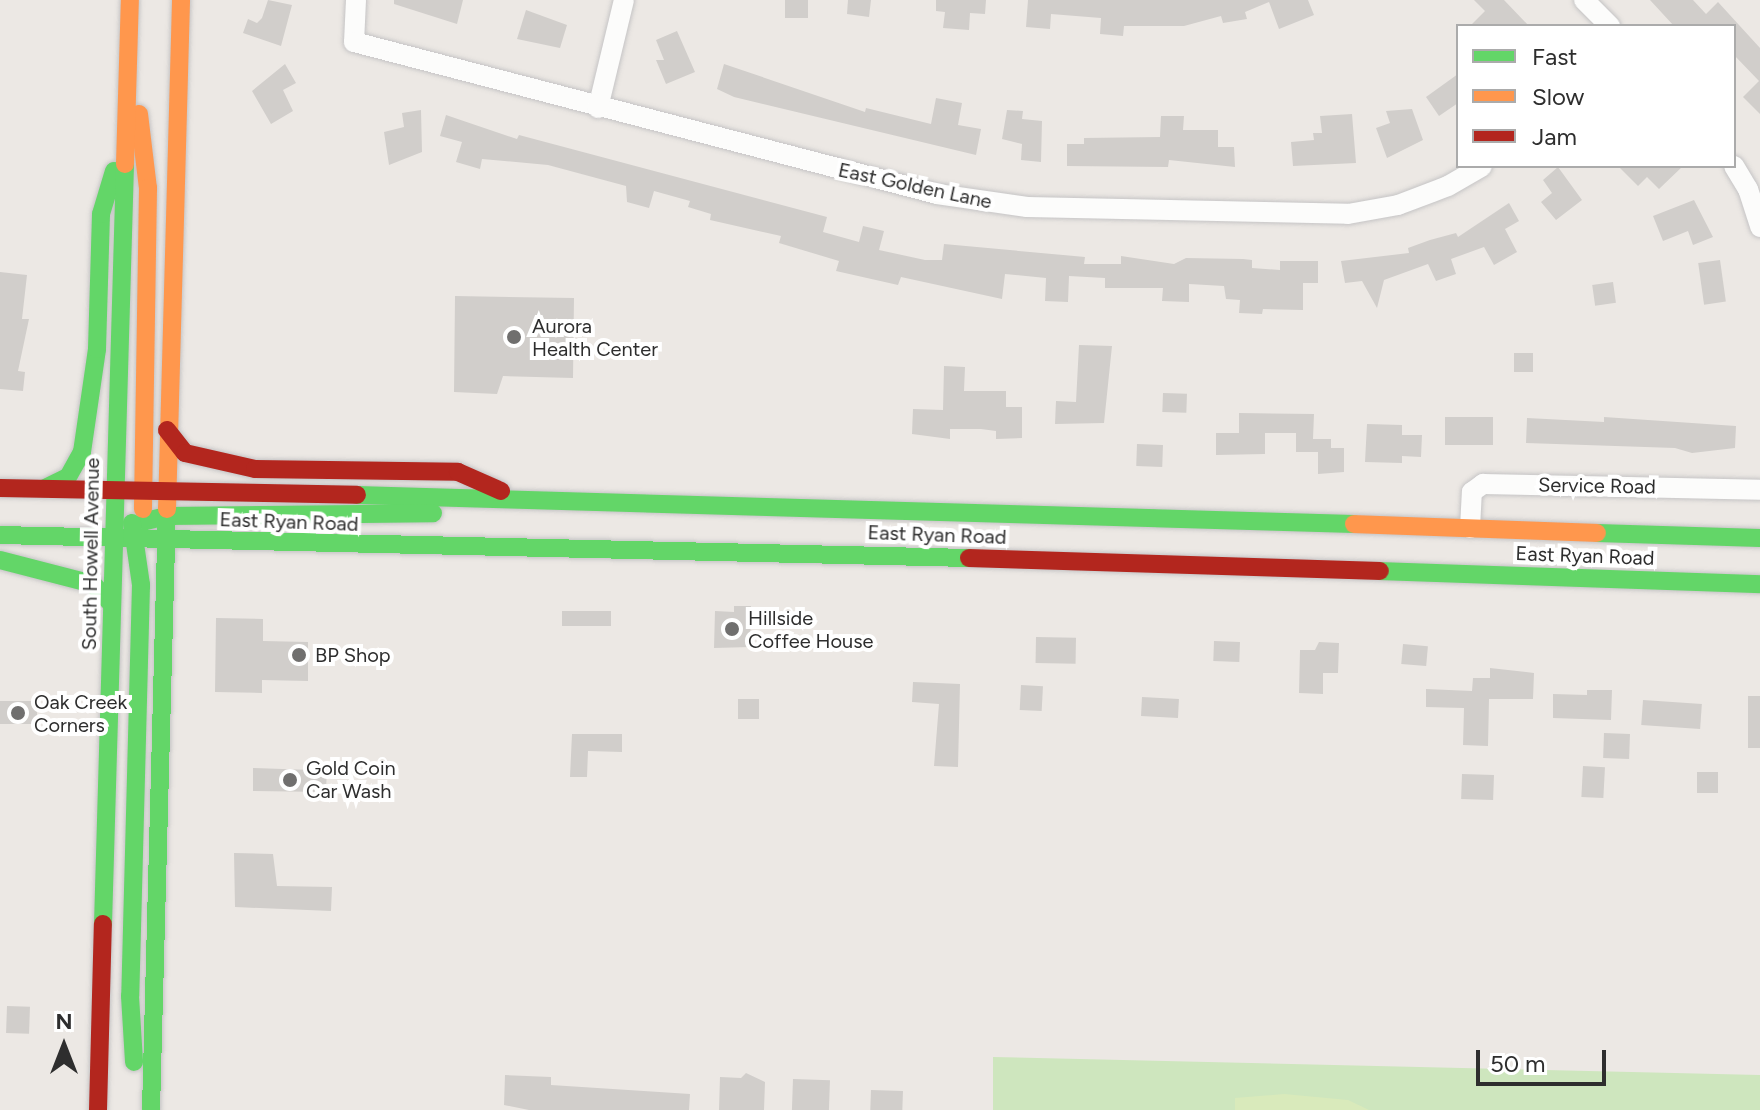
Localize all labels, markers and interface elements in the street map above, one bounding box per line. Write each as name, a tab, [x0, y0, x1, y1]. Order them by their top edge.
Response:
legend	[1456, 24, 1736, 168]
text: Fast	[1532, 42, 1577, 71]
text: Slow	[1532, 82, 1584, 111]
text: Jam	[1532, 122, 1577, 151]
street label: East Golden Lane	[836, 158, 994, 214]
place label: Aurora Health Center	[532, 314, 658, 361]
marker: Aurora Health Center	[503, 326, 525, 348]
street label: South Howell Avenue	[77, 457, 105, 651]
street label: Service Road	[1538, 473, 1656, 499]
street label: East Ryan Road	[219, 508, 359, 536]
street label: East Ryan Road	[867, 521, 1007, 549]
street label: East Ryan Road	[1515, 542, 1655, 570]
place label: Hillside Coffee House	[748, 606, 874, 653]
marker: Hillside Coffee House	[723, 620, 741, 638]
place label: BP Shop	[315, 643, 391, 667]
marker: BP Shop	[290, 646, 308, 664]
place label: Oak Creek Corners	[34, 690, 127, 737]
marker: Oak Creek Corners	[9, 704, 27, 722]
place label: Gold Coin Car Wash	[306, 756, 396, 803]
marker: Gold Coin Car Wash	[281, 771, 299, 789]
north arrow	[24, 1006, 104, 1086]
text: N	[55, 1008, 73, 1035]
scale bar	[1480, 1034, 1610, 1084]
text: 50 m	[1490, 1049, 1546, 1078]

